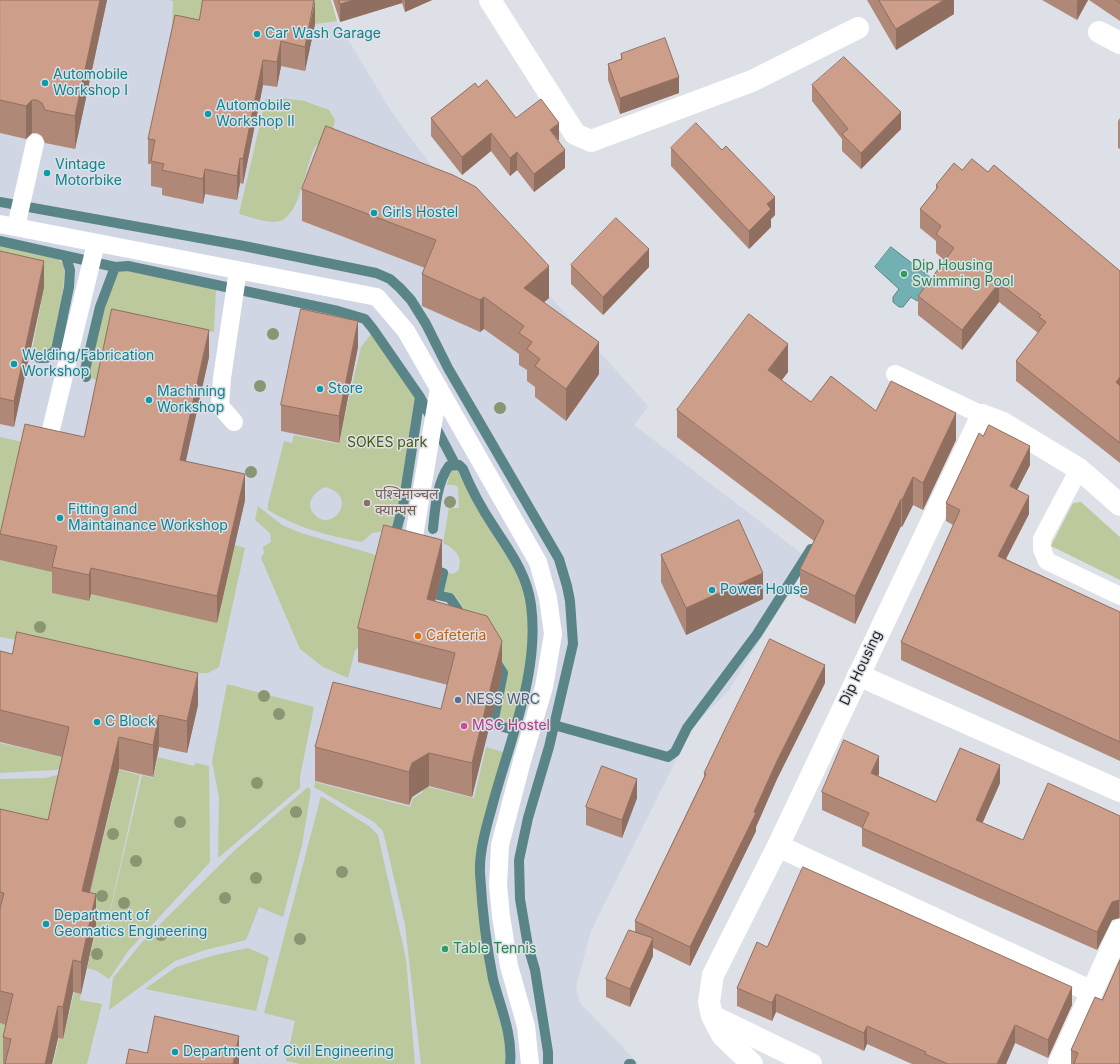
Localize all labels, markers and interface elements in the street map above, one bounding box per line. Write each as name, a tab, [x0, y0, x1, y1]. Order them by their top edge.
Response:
place label: Car Wash Garage	[265, 26, 381, 42]
marker: Car Wash Garage	[252, 29, 262, 39]
place label: Automobile Workshop I	[53, 67, 128, 100]
marker: Automobile Workshop I	[40, 78, 50, 88]
place label: Automobile Workshop II	[216, 98, 295, 130]
marker: Automobile Workshop II	[203, 109, 213, 119]
place label: Vintage Motorbike	[55, 157, 122, 190]
marker: Vintage Motorbike	[42, 168, 52, 178]
place label: Girls Hostel	[382, 205, 458, 221]
marker: Girls Hostel	[369, 208, 379, 218]
place label: Dip Housing Swimming Pool	[912, 258, 1014, 290]
marker: Dip Housing Swimming Pool	[899, 269, 909, 279]
place label: Welding/Fabrication Workshop	[22, 348, 154, 380]
marker: Welding/Fabrication Workshop	[9, 359, 19, 369]
place label: Store	[328, 381, 363, 397]
place label: Machining Workshop	[157, 384, 226, 416]
marker: Store	[315, 384, 325, 394]
marker: Machining Workshop	[144, 395, 154, 405]
park label: SOKES park	[347, 435, 427, 451]
place label: पश्‍चिमाञ्‍चल क्याम्पस	[375, 487, 439, 520]
marker: पश्‍चिमाञ्‍चल क्याम्पस	[362, 498, 372, 508]
place label: Fitting and Maintainance Workshop	[68, 502, 228, 534]
marker: Fitting and Maintainance Workshop	[55, 513, 65, 523]
place label: Power House	[720, 582, 808, 598]
marker: Power House	[707, 585, 717, 595]
place label: Cafeteria	[426, 628, 486, 644]
street label: Dip Housing	[836, 628, 886, 708]
marker: Cafeteria	[413, 631, 423, 641]
place label: NESS WRC	[466, 692, 540, 708]
marker: NESS WRC	[453, 695, 463, 705]
place label: C Block	[105, 714, 156, 730]
marker: C Block	[92, 717, 102, 727]
place label: MSC Hostel	[472, 718, 550, 734]
marker: MSC Hostel	[459, 721, 469, 731]
place label: Department of Geomatics Engineering	[54, 908, 207, 940]
marker: Department of Geomatics Engineering	[41, 919, 51, 929]
place label: Table Tennis	[453, 941, 536, 957]
marker: Table Tennis	[440, 944, 450, 954]
place label: Department of Civil Engineering	[183, 1044, 394, 1060]
marker: Department of Civil Engineering	[170, 1047, 180, 1057]

